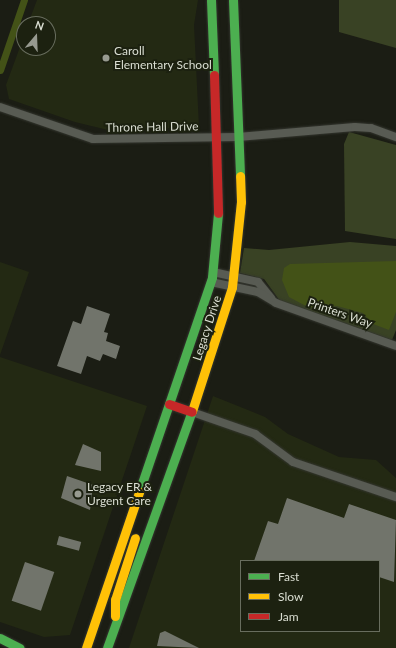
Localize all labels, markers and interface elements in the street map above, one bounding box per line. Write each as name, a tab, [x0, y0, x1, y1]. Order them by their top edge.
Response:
north arrow	[16, 16, 56, 56]
text: N	[34, 18, 46, 33]
place label: Caroll Elementary School	[114, 44, 212, 72]
marker: Caroll Elementary School	[101, 53, 111, 63]
street label: Throne Hall Drive	[105, 119, 199, 135]
street label: Legacy Drive	[190, 294, 224, 362]
street label: Printers Way	[306, 295, 374, 331]
place label: Legacy ER & Urgent Care	[87, 480, 152, 508]
marker: Legacy ER & Urgent Care	[72, 488, 84, 500]
legend	[240, 560, 380, 632]
text: Fast	[278, 569, 299, 584]
text: Slow	[278, 589, 303, 604]
text: Jam	[278, 609, 299, 624]

